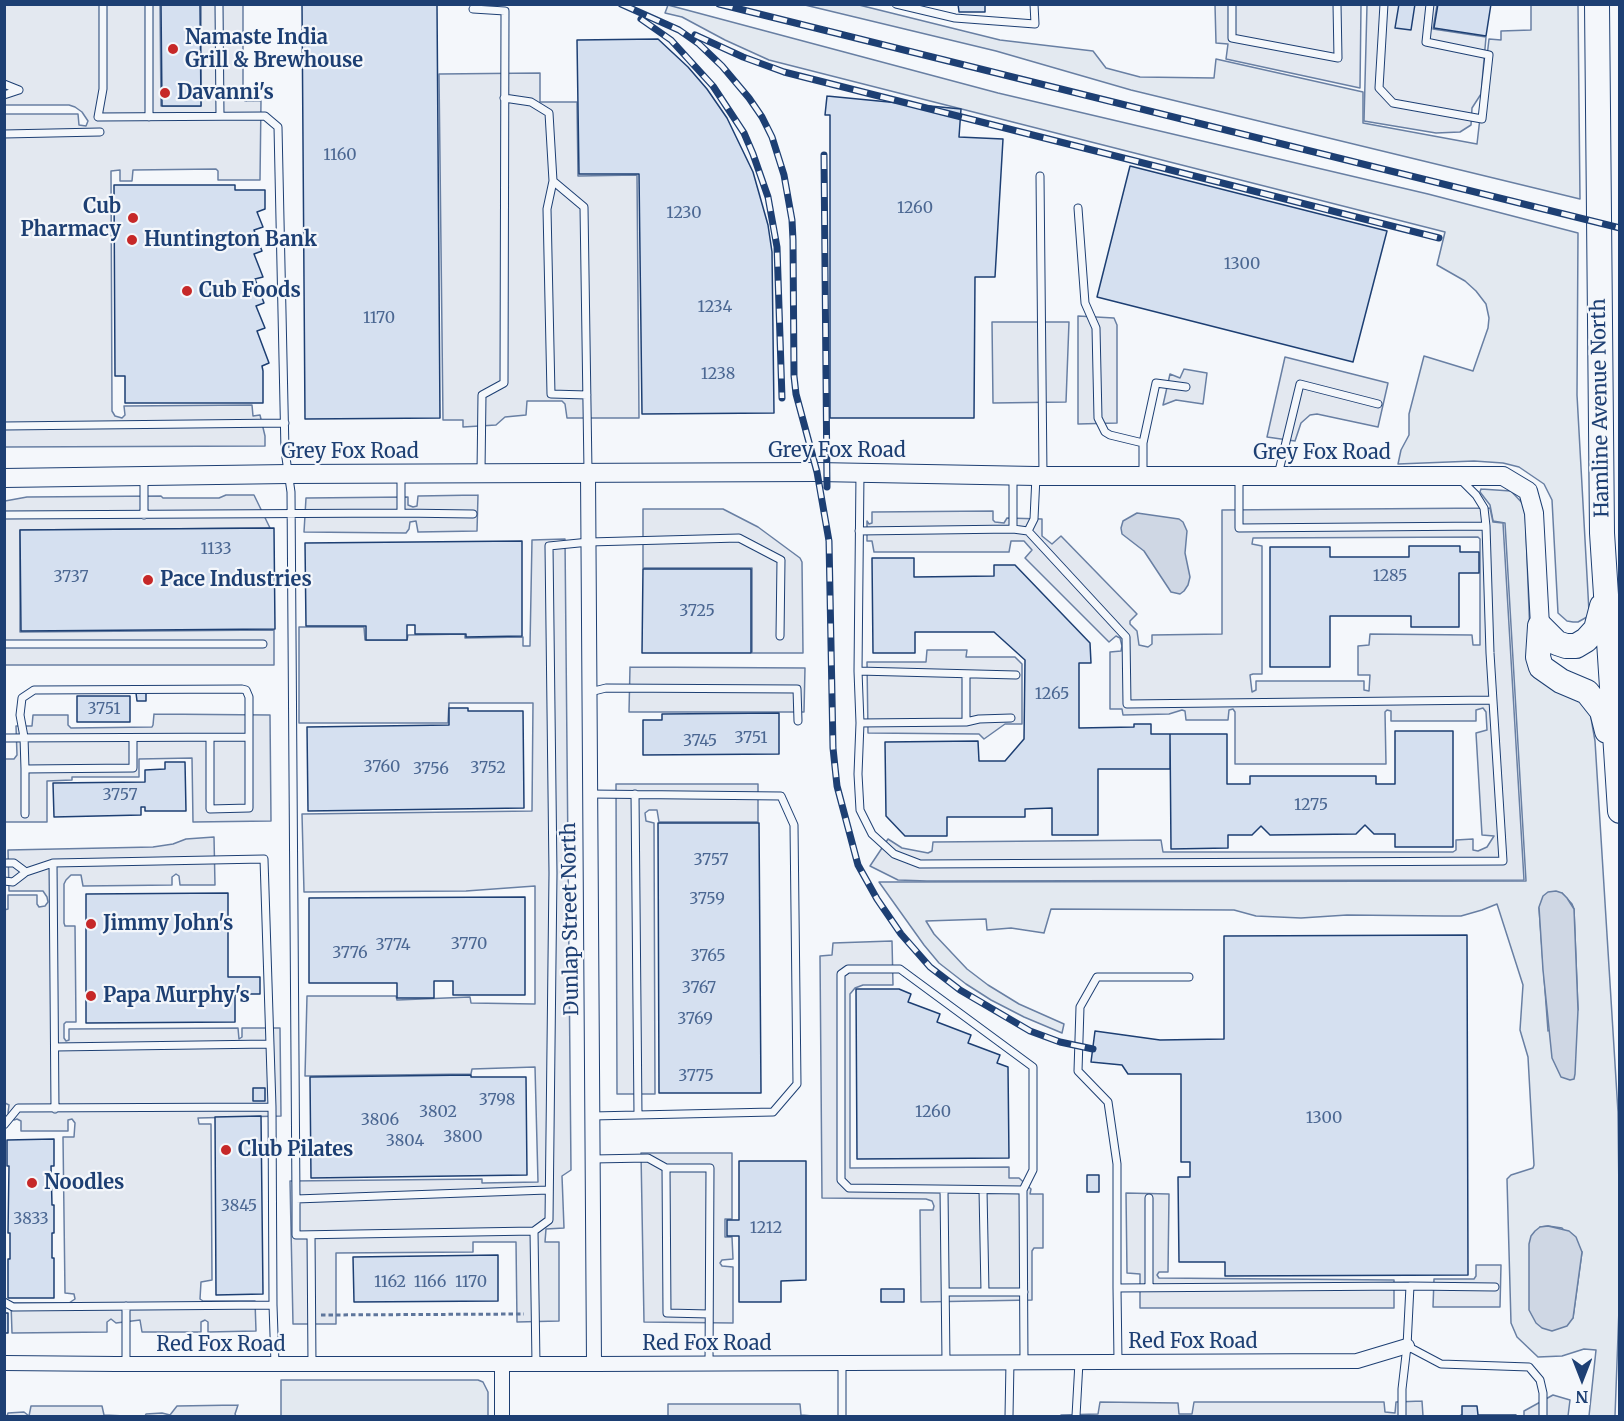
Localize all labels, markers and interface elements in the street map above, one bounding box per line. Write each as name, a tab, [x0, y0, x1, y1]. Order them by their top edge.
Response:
place label: Namaste India Grill & Brewhouse	[185, 26, 363, 73]
marker: Namaste India Grill & Brewhouse	[166, 42, 180, 56]
place label: Davanni's	[177, 81, 274, 105]
marker: Davanni's	[158, 86, 172, 100]
house number: 1160	[323, 145, 357, 165]
place label: Cub Pharmacy	[21, 195, 121, 242]
house number: 1260	[897, 198, 933, 218]
house number: 1230	[666, 203, 702, 223]
marker: Cub Pharmacy	[126, 211, 140, 225]
place label: Huntington Bank	[144, 228, 317, 252]
marker: Huntington Bank	[125, 233, 139, 247]
house number: 1300	[1224, 254, 1260, 274]
place label: Cub Foods	[199, 279, 301, 303]
marker: Cub Foods	[180, 284, 194, 298]
house number: 1234	[698, 297, 732, 317]
street label: Hamline Avenue North	[1587, 298, 1615, 518]
house number: 1170	[363, 308, 395, 328]
house number: 1238	[701, 364, 735, 384]
street label: Grey Fox Road	[768, 439, 906, 463]
street label: Grey Fox Road	[281, 440, 419, 464]
street label: Grey Fox Road	[1253, 441, 1391, 465]
house number: 1133	[200, 539, 232, 559]
house number: 1285	[1373, 566, 1407, 586]
house number: 3737	[53, 567, 89, 587]
place label: Pace Industries	[160, 568, 312, 592]
marker: Pace Industries	[141, 573, 155, 587]
house number: 3725	[679, 601, 715, 621]
house number: 1265	[1035, 684, 1069, 704]
house number: 3751	[88, 699, 120, 719]
house number: 3751	[735, 728, 767, 748]
house number: 3745	[683, 731, 717, 751]
house number: 3760	[364, 757, 400, 777]
house number: 3752	[470, 758, 506, 778]
house number: 3756	[413, 759, 449, 779]
house number: 3757	[103, 785, 137, 805]
house number: 1275	[1294, 795, 1328, 815]
street label: Dunlap Street North	[557, 822, 585, 1016]
house number: 3757	[694, 850, 728, 870]
house number: 3759	[689, 889, 725, 909]
place label: Jimmy John's	[103, 912, 233, 936]
marker: Jimmy John's	[84, 917, 98, 931]
house number: 3770	[451, 934, 487, 954]
house number: 3774	[375, 935, 411, 955]
house number: 3776	[332, 943, 368, 963]
house number: 3765	[690, 946, 726, 966]
house number: 3767	[682, 978, 716, 998]
place label: Papa Murphy's	[103, 984, 250, 1008]
marker: Papa Murphy's	[84, 989, 98, 1003]
house number: 3769	[677, 1009, 713, 1029]
house number: 3775	[678, 1066, 714, 1086]
house number: 3798	[479, 1090, 515, 1110]
house number: 3802	[419, 1102, 457, 1122]
house number: 1260	[915, 1102, 951, 1122]
house number: 1300	[1306, 1108, 1342, 1128]
house number: 3806	[361, 1110, 399, 1130]
house number: 3800	[443, 1127, 483, 1147]
house number: 3804	[386, 1131, 424, 1151]
place label: Club Pilates	[238, 1138, 353, 1162]
marker: Club Pilates	[219, 1143, 233, 1157]
place label: Noodles	[44, 1171, 124, 1195]
marker: Noodles	[25, 1176, 39, 1190]
house number: 3845	[221, 1196, 257, 1216]
house number: 3833	[13, 1209, 49, 1229]
house number: 1212	[750, 1218, 782, 1238]
house number: 1162	[374, 1272, 406, 1292]
house number: 1166	[414, 1272, 446, 1292]
house number: 1170	[455, 1272, 487, 1292]
street label: Red Fox Road	[1128, 1330, 1258, 1354]
street label: Red Fox Road	[642, 1332, 772, 1356]
street label: Red Fox Road	[156, 1333, 286, 1357]
north arrow	[1552, 1349, 1612, 1409]
text: N	[1576, 1387, 1588, 1407]

